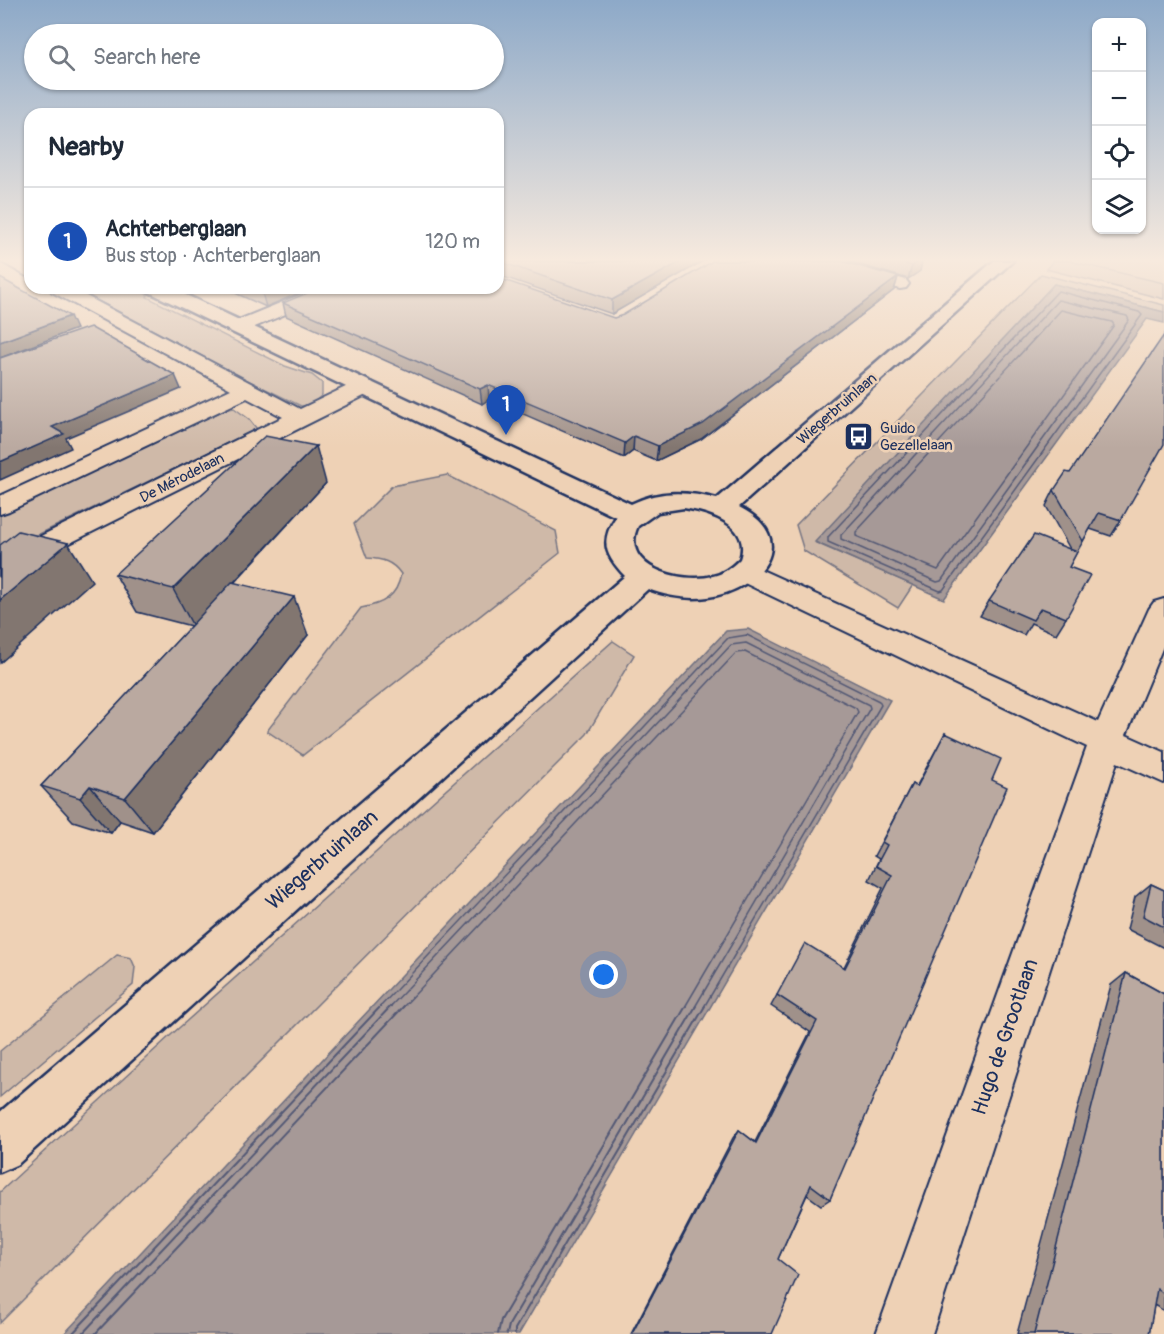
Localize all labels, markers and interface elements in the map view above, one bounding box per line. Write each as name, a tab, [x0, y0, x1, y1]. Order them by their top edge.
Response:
map controls	[1092, 18, 1146, 234]
button: +	[1092, 18, 1146, 72]
search box	[24, 24, 504, 90]
icon: search	[45, 41, 78, 74]
text: Search here	[93, 43, 200, 71]
button: −	[1092, 72, 1146, 126]
button: locate	[1092, 126, 1146, 180]
text: Nearby	[48, 131, 124, 163]
button: layers	[1092, 180, 1146, 234]
text: Achterberglaan	[105, 215, 246, 243]
text: 1	[64, 229, 71, 254]
text: 120 m	[425, 229, 480, 254]
text: Bus stop · Achterberglaan	[105, 243, 321, 268]
street label: Wiegerbruinlaan	[793, 369, 881, 449]
pin: 1	[486, 386, 526, 435]
place label: Guido Gezellelaan	[880, 419, 953, 455]
bus stop icon: Guido Gezellelaan	[843, 421, 875, 453]
street label: De Mérodelaan	[137, 449, 227, 507]
street label: Wiegerbruinlaan	[260, 804, 384, 916]
street label: Hugo de Grootlaan	[966, 955, 1044, 1119]
your location	[589, 960, 618, 989]

